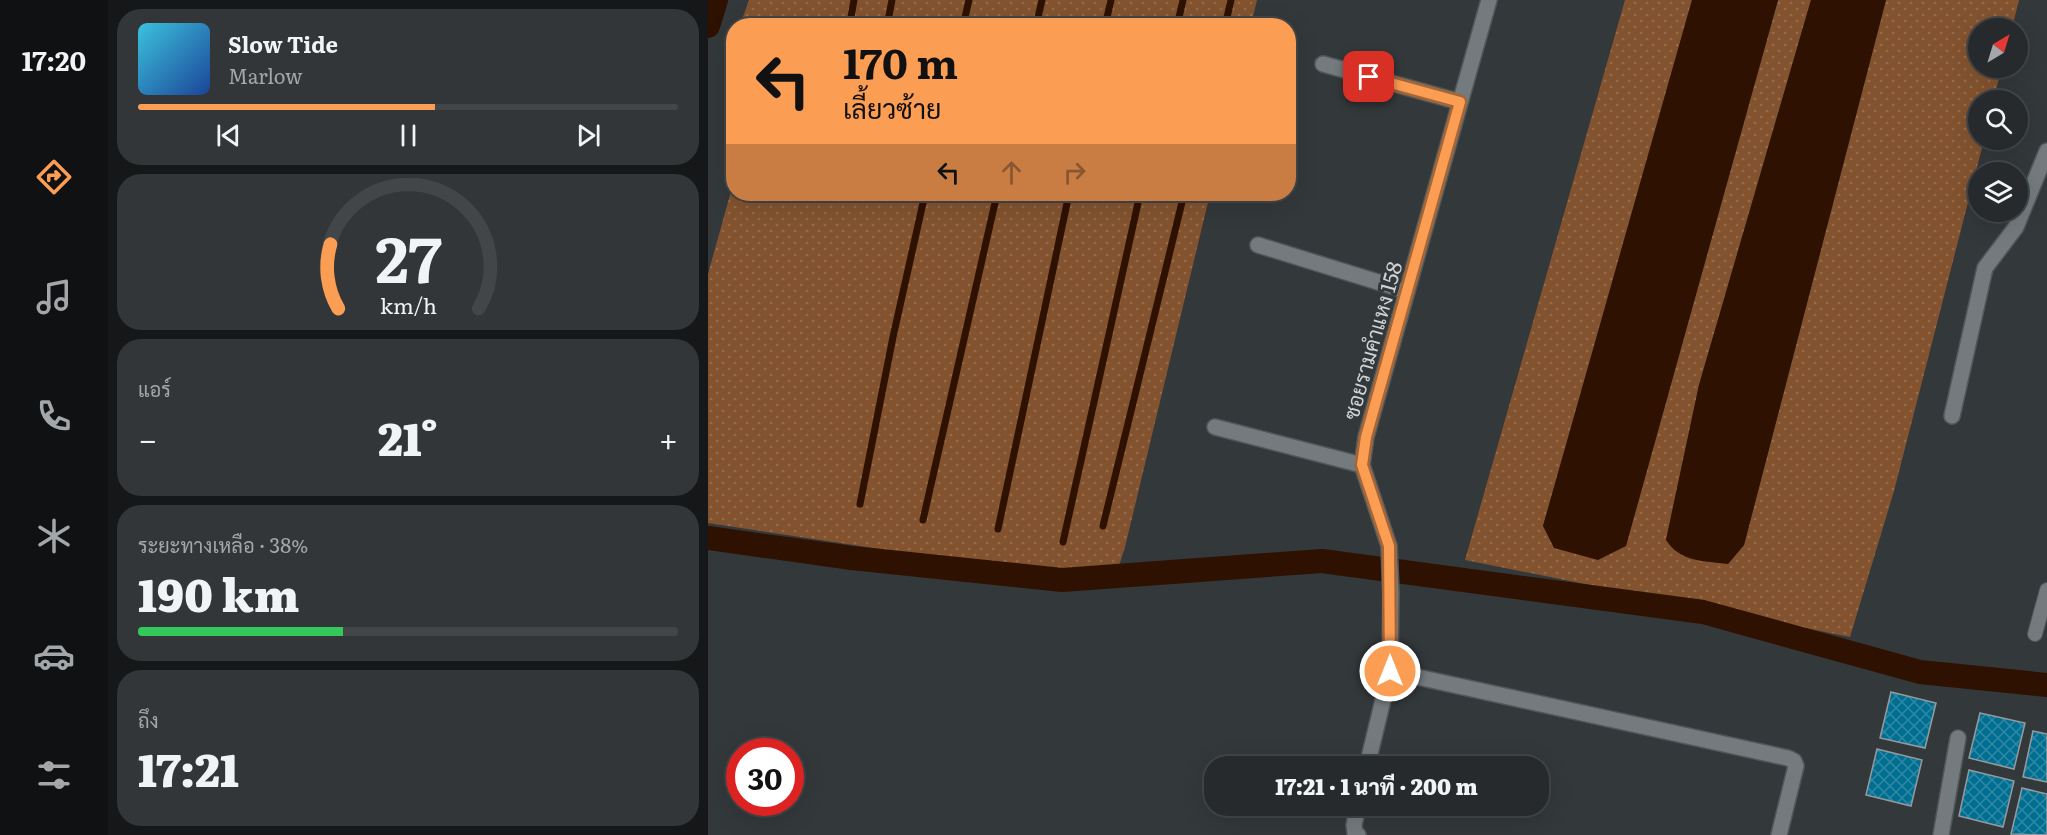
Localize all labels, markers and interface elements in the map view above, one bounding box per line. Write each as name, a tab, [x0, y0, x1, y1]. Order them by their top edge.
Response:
north arrow	[1968, 18, 2028, 78]
map controls	[1968, 18, 2028, 222]
text: Slow Tide	[228, 27, 338, 60]
text: 170 m	[843, 30, 958, 92]
text: 17:20	[22, 39, 86, 79]
icon: left	[744, 42, 822, 120]
pin	[1343, 51, 1394, 102]
text: Marlow	[228, 60, 303, 90]
icon: arrive	[1352, 60, 1385, 93]
text: เลี้ยวซ้าย	[843, 87, 941, 127]
button: search	[1968, 90, 2028, 150]
icon: previous	[212, 119, 245, 152]
icon: pause	[392, 119, 425, 152]
icon: next	[572, 119, 605, 152]
icon: directions	[33, 156, 75, 198]
icon: left	[932, 156, 965, 189]
icon: ahead	[995, 156, 1028, 189]
icon: right	[1058, 156, 1091, 189]
button: layers	[1968, 162, 2028, 222]
text: 27	[375, 210, 441, 302]
street label: ซอยรามคำแหง 158	[1334, 257, 1408, 423]
icon: music	[33, 276, 75, 318]
text: km/h	[379, 290, 437, 322]
text: แอร์	[138, 373, 171, 403]
icon: phone	[33, 395, 75, 437]
text: 21°	[378, 403, 438, 470]
text: −	[138, 413, 157, 462]
text: +	[659, 413, 678, 462]
icon: climate	[33, 515, 75, 557]
text: ระยะทางเหลือ · 38%	[138, 529, 308, 559]
text: 190 km	[138, 559, 299, 626]
icon: car	[33, 635, 75, 677]
position arrow	[1358, 639, 1422, 703]
text: ถึง	[138, 704, 159, 734]
text: 17:21	[138, 734, 239, 801]
speed limit sign: 30	[726, 738, 804, 816]
icon: filters	[33, 754, 75, 796]
text: 17:21 · 1 นาที · 200 m	[1275, 769, 1478, 802]

